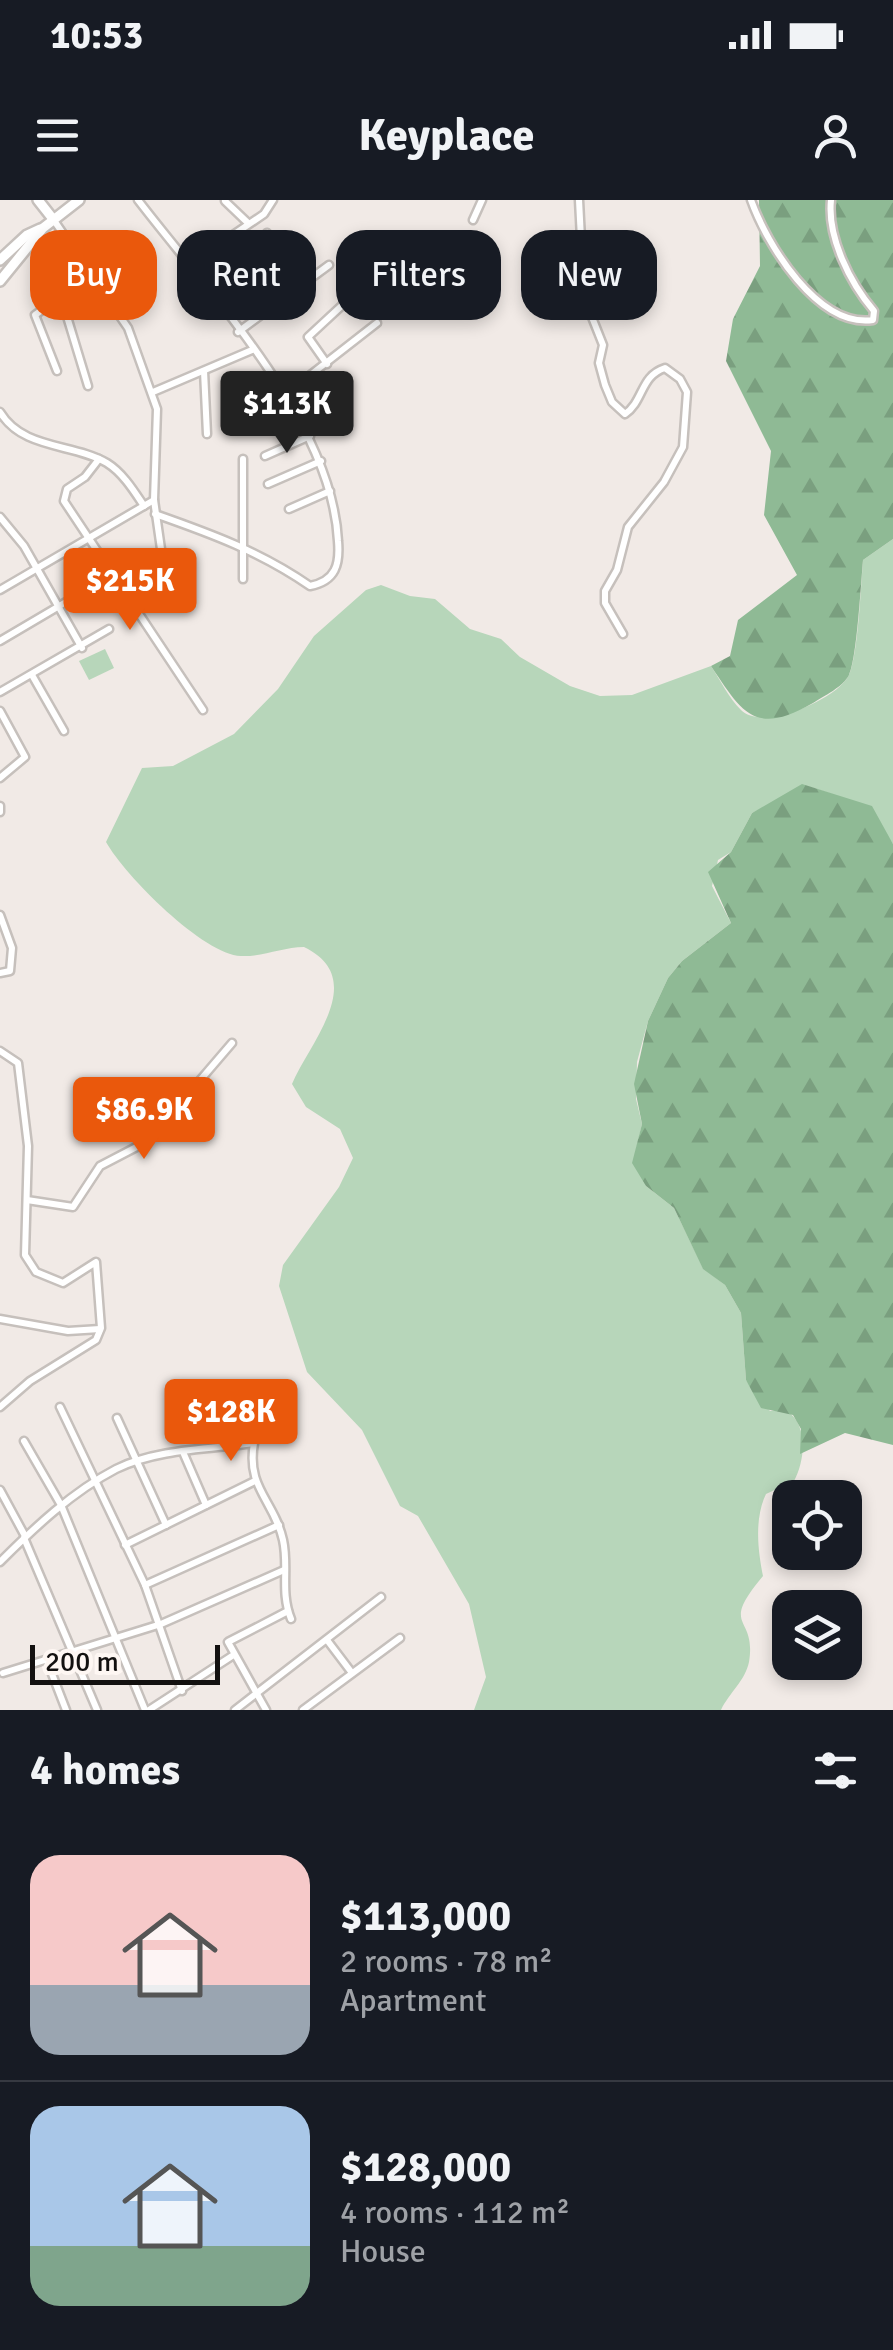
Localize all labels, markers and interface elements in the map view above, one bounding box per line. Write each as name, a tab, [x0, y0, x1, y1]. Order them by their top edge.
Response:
text: 10:53	[50, 12, 143, 59]
icon: menu	[30, 108, 85, 163]
text: Keyplace	[358, 108, 535, 163]
icon: person	[808, 108, 863, 163]
chip: Buy	[30, 230, 157, 320]
chip: Rent	[177, 230, 316, 320]
chip: Filters	[336, 230, 501, 320]
chip: New	[521, 230, 657, 320]
pin: $113K	[217, 371, 357, 456]
text: $113K	[243, 384, 331, 423]
pin: $215K	[60, 548, 200, 633]
text: $215K	[86, 561, 174, 600]
pin: $86.9K	[63, 1077, 225, 1162]
text: $86.9K	[95, 1090, 193, 1129]
pin: $128K	[161, 1379, 301, 1464]
text: $128K	[187, 1392, 275, 1431]
map controls	[772, 1480, 862, 1680]
button: locate	[772, 1480, 862, 1570]
button: layers	[772, 1590, 862, 1680]
scale bar	[30, 1640, 220, 1684]
text: 200 m	[45, 1645, 119, 1679]
icon: filters	[808, 1743, 863, 1798]
text: 4 homes	[30, 1745, 180, 1796]
text: $113,000	[340, 1891, 511, 1942]
icon: home	[110, 1895, 230, 2015]
text: 2 rooms · 78 m²	[340, 1942, 553, 1981]
text: Apartment	[340, 1981, 487, 2020]
text: $128,000	[340, 2142, 511, 2193]
icon: home	[110, 2146, 230, 2266]
text: 4 rooms · 112 m²	[340, 2193, 570, 2232]
text: House	[340, 2232, 426, 2271]

